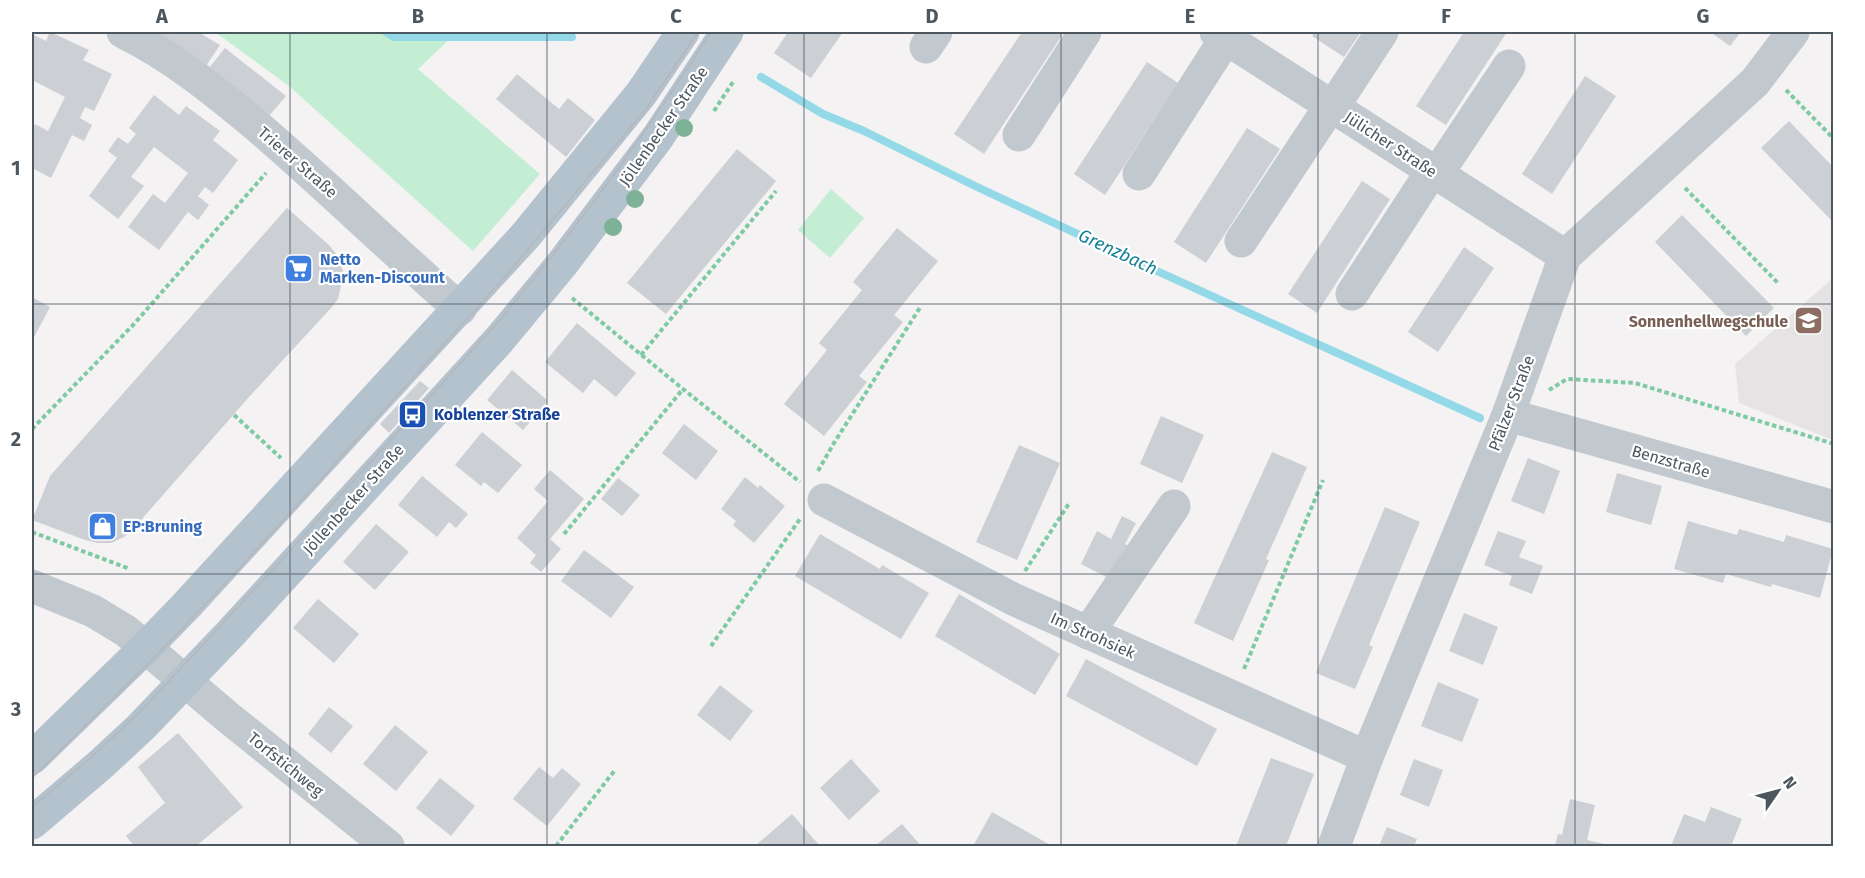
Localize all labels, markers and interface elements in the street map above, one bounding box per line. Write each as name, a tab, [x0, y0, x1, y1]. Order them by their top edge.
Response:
text: A	[155, 4, 169, 28]
text: B	[412, 4, 424, 28]
text: C	[670, 4, 682, 28]
text: D	[925, 4, 939, 28]
text: E	[1185, 4, 1195, 28]
text: F	[1441, 4, 1451, 28]
text: G	[1697, 4, 1709, 28]
street label: Jöllenbecker Straße	[615, 63, 712, 190]
street label: Jülicher Straße	[1341, 107, 1441, 181]
street label: Trierer Straße	[254, 123, 341, 202]
text: 1	[11, 156, 21, 180]
water label: Grenzbach	[1075, 224, 1161, 280]
place label: Netto Marken-Discount	[320, 250, 446, 287]
supermarket icon: Netto Marken-Discount	[283, 252, 315, 284]
school or university icon: Sonnenhellwegschule	[1793, 305, 1825, 337]
place label: Sonnenhellwegschule	[1629, 312, 1788, 331]
street label: Pfälzer Straße	[1485, 353, 1538, 454]
bus stop icon: Koblenzer Straße	[397, 398, 429, 430]
place label: Koblenzer Straße	[434, 405, 560, 424]
text: 2	[11, 427, 21, 451]
street label: Jöllenbecker Straße	[299, 440, 408, 558]
street label: Benzstraße	[1630, 441, 1712, 482]
shop icon: EP:Bruning	[86, 510, 118, 542]
place label: EP:Bruning	[123, 517, 202, 536]
street label: Im Strohsiek	[1048, 608, 1139, 663]
text: 3	[10, 697, 21, 721]
street label: Torfstichweg	[244, 728, 328, 801]
north arrow	[1748, 761, 1808, 821]
text: N	[1779, 773, 1801, 792]

